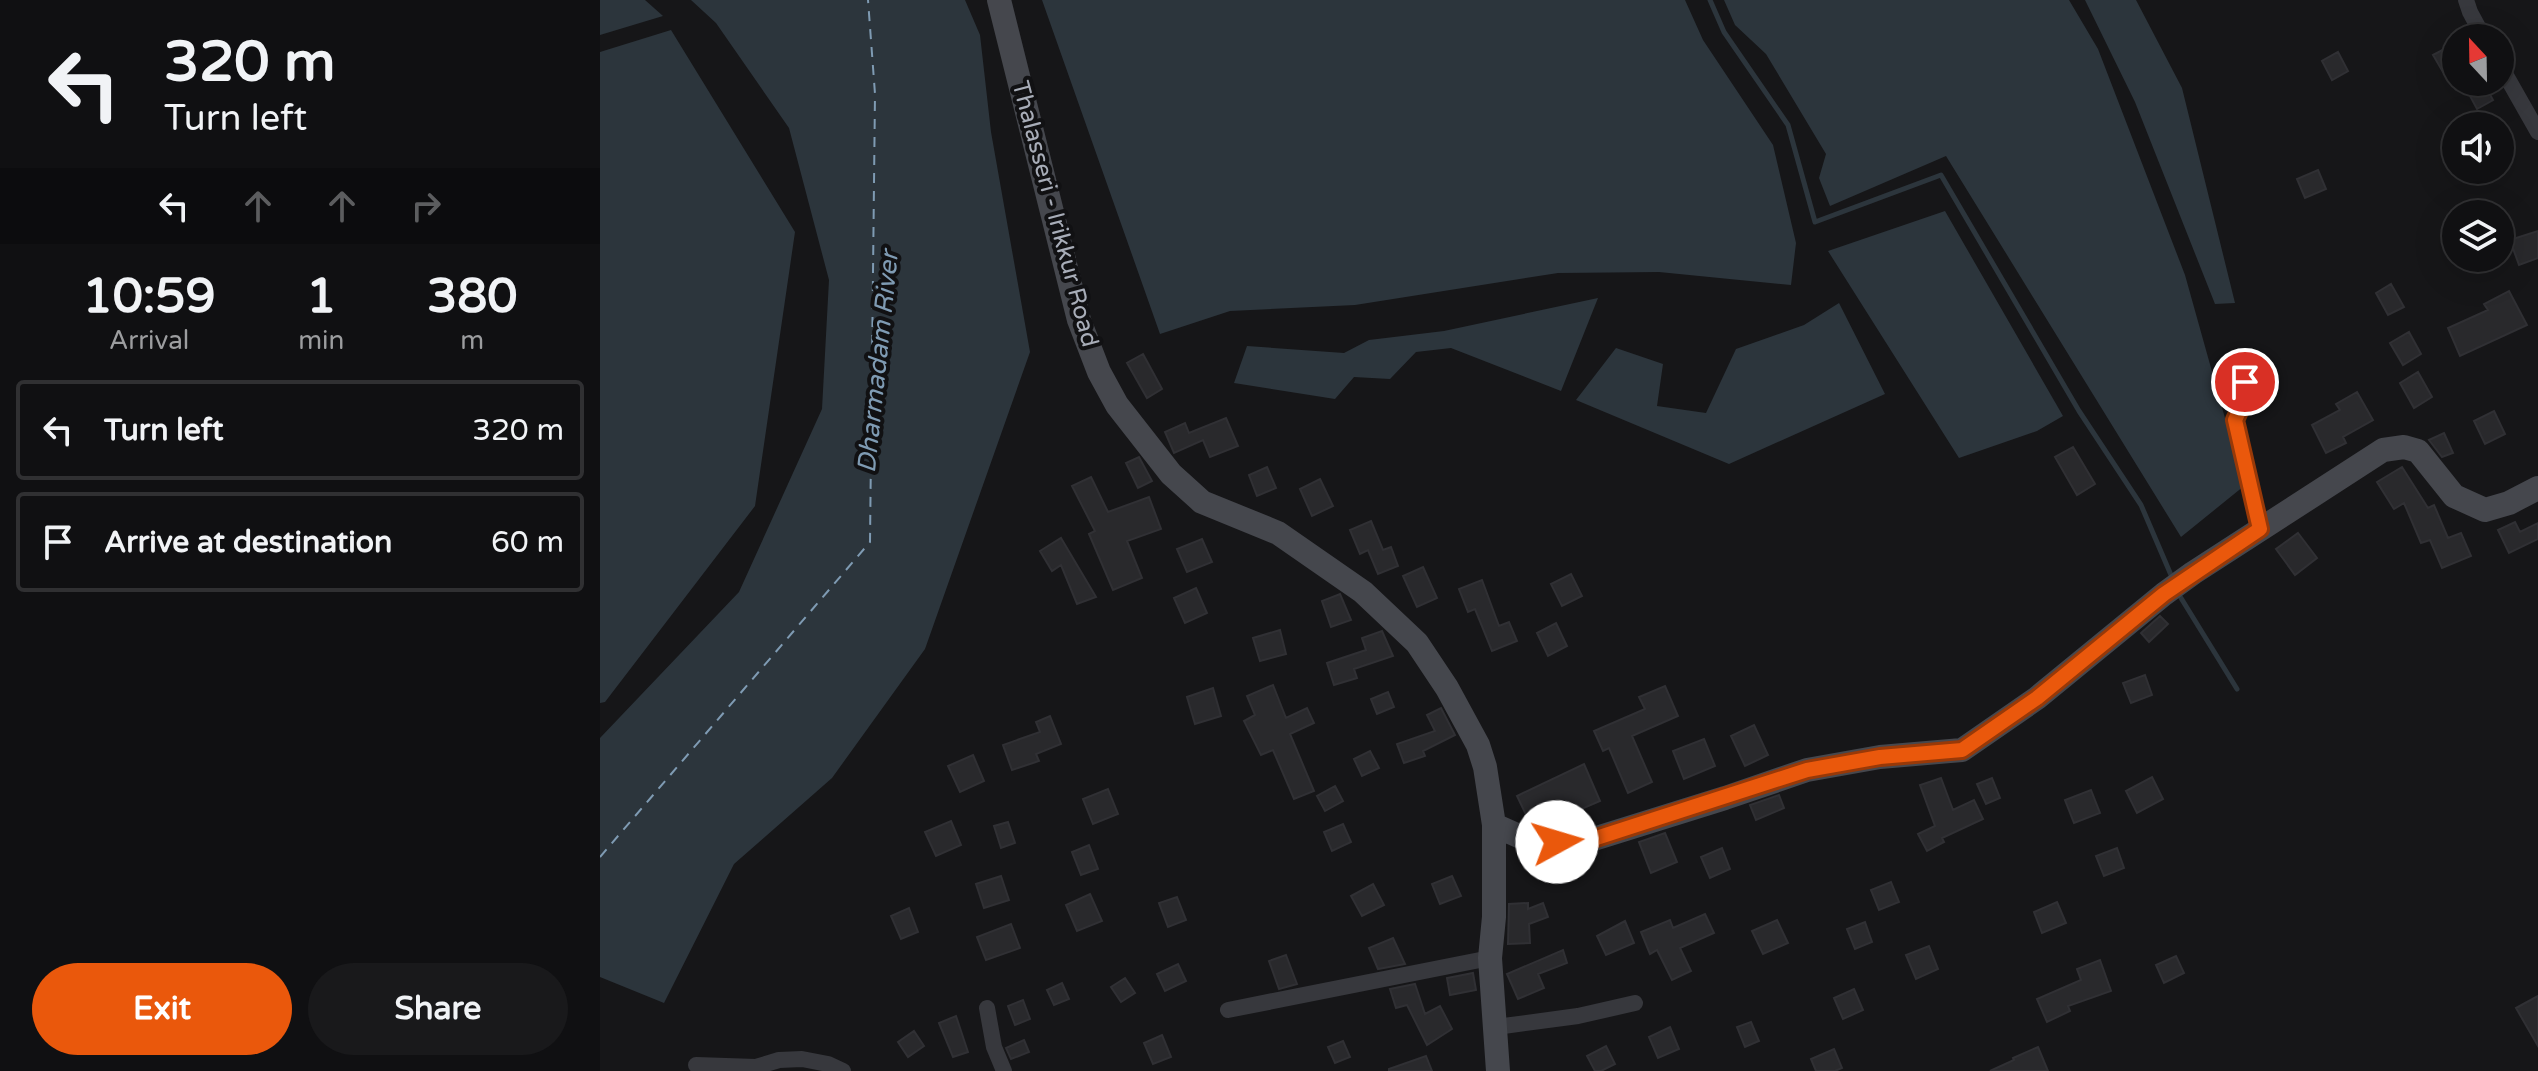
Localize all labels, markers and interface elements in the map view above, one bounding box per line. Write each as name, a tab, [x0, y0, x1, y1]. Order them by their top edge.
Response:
north arrow	[2442, 24, 2514, 96]
map controls	[2442, 24, 2514, 272]
text: 320 m	[164, 29, 335, 96]
icon: left	[32, 32, 136, 136]
street label: Thalasseri - Irikkur Road	[1005, 78, 1105, 350]
text: Turn left	[164, 97, 307, 140]
button: sound	[2442, 112, 2514, 184]
icon: left	[152, 184, 196, 228]
icon: ahead	[236, 184, 280, 228]
icon: ahead	[320, 184, 364, 228]
icon: right	[404, 184, 448, 228]
button: layers	[2442, 200, 2514, 272]
water label: Dharmadam River	[851, 246, 905, 475]
text: 10:59	[83, 268, 216, 326]
text: 1	[306, 268, 336, 326]
text: 380	[427, 268, 517, 326]
text: Arrival	[109, 325, 189, 356]
text: min	[298, 325, 344, 356]
text: m	[460, 325, 484, 356]
pin	[2211, 348, 2279, 416]
icon: arrive	[2223, 360, 2267, 404]
icon: left	[36, 408, 80, 452]
text: Turn left	[104, 412, 223, 449]
text: 320 m	[472, 412, 564, 449]
icon: arrive	[36, 520, 80, 564]
text: Arrive at destination	[104, 524, 392, 561]
text: 60 m	[491, 524, 564, 561]
position arrow	[1515, 800, 1599, 884]
button: Exit	[32, 963, 292, 1055]
button: Share	[308, 963, 568, 1055]

